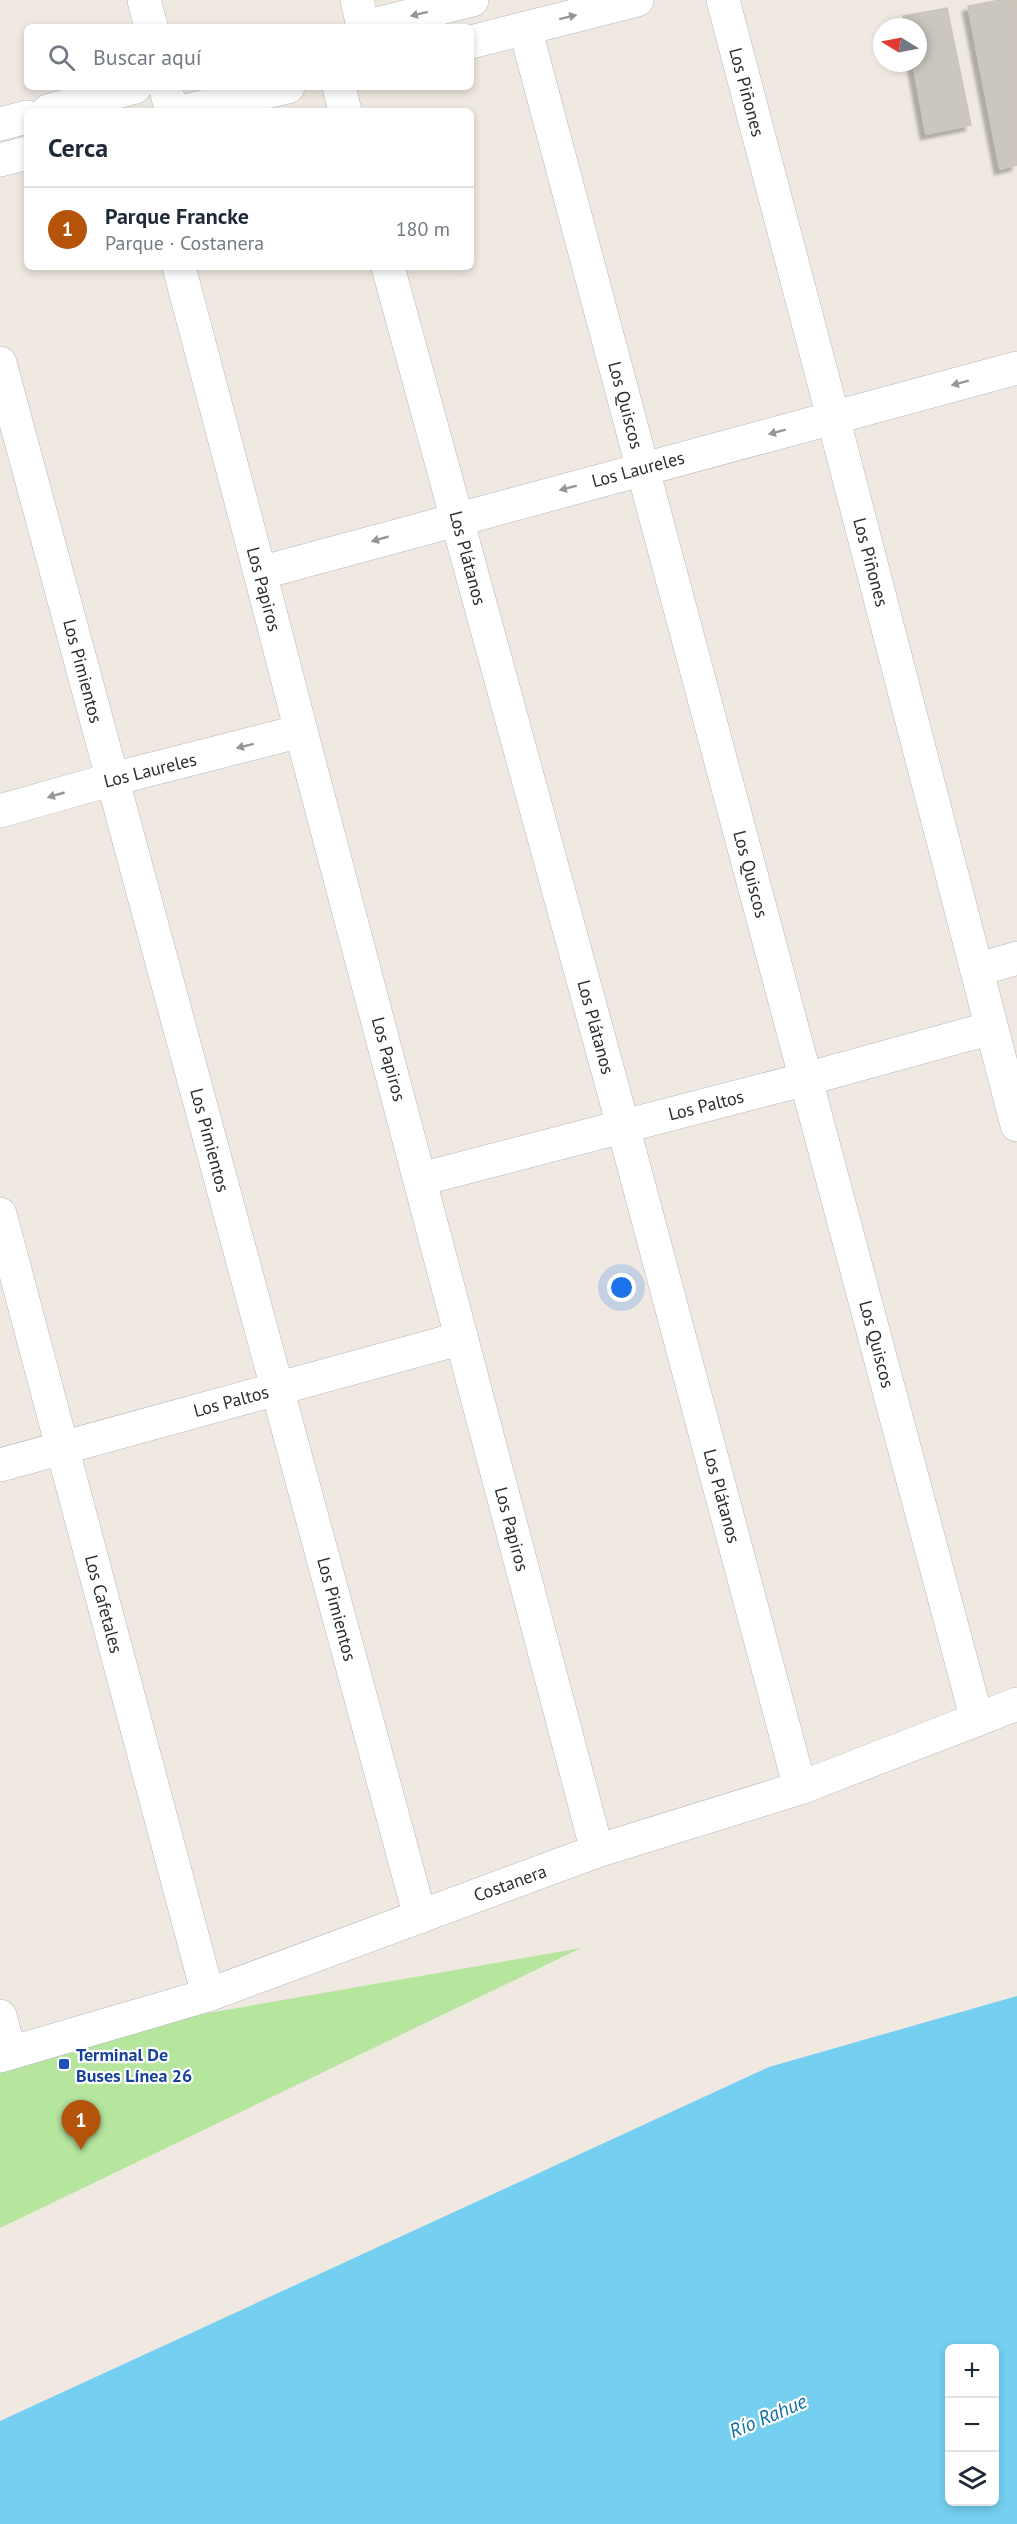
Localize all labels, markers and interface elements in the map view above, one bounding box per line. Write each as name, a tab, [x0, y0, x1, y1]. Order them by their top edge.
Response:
one-way arrow	[410, 9, 428, 19]
one-way arrow	[559, 12, 578, 22]
north arrow	[873, 18, 927, 72]
search box	[24, 24, 474, 90]
icon: search	[45, 41, 78, 74]
text: Buscar aquí	[93, 43, 202, 71]
street label: Los Piñones	[724, 45, 770, 139]
text: Cerca	[48, 131, 108, 164]
text: Parque Francke	[105, 202, 249, 230]
text: 1	[62, 216, 73, 242]
text: 180 m	[396, 216, 450, 242]
text: Parque · Costanera	[105, 230, 264, 256]
street label: Los Quiscos	[603, 359, 649, 451]
one-way arrow	[951, 378, 970, 388]
one-way arrow	[768, 428, 786, 437]
street label: Los Laureles	[589, 446, 687, 492]
one-way arrow	[559, 484, 577, 493]
street label: Los Plátanos	[444, 508, 492, 608]
street label: Los Piñones	[848, 515, 894, 609]
one-way arrow	[371, 535, 389, 545]
street label: Los Papiros	[242, 544, 286, 634]
street label: Los Pimientos	[58, 616, 108, 726]
one-way arrow	[236, 741, 254, 751]
street label: Los Laureles	[101, 747, 199, 793]
one-way arrow	[47, 791, 65, 800]
street label: Los Quiscos	[728, 828, 774, 920]
street label: Los Plátanos	[572, 977, 620, 1077]
street label: Los Papiros	[367, 1014, 411, 1104]
street label: Los Pimientos	[185, 1085, 235, 1195]
street label: Los Paltos	[666, 1085, 746, 1125]
your location	[607, 1273, 636, 1302]
street label: Los Quiscos	[854, 1298, 900, 1390]
street label: Los Paltos	[191, 1380, 271, 1422]
street label: Los Plátanos	[698, 1446, 746, 1546]
street label: Los Papiros	[490, 1484, 534, 1574]
street label: Los Cafetales	[80, 1552, 128, 1656]
street label: Los Pimientos	[312, 1554, 362, 1664]
street label: Costanera	[470, 1859, 550, 1907]
place label: Terminal De Buses Línea 26	[76, 2043, 192, 2087]
marker: Terminal De Buses Línea 26	[57, 2057, 71, 2071]
pin: 1	[62, 2100, 100, 2150]
map controls	[945, 2344, 999, 2506]
button: +	[945, 2344, 999, 2398]
water label: Río Rahue	[725, 2388, 811, 2444]
button: −	[945, 2398, 999, 2452]
button: layers	[945, 2452, 999, 2506]

